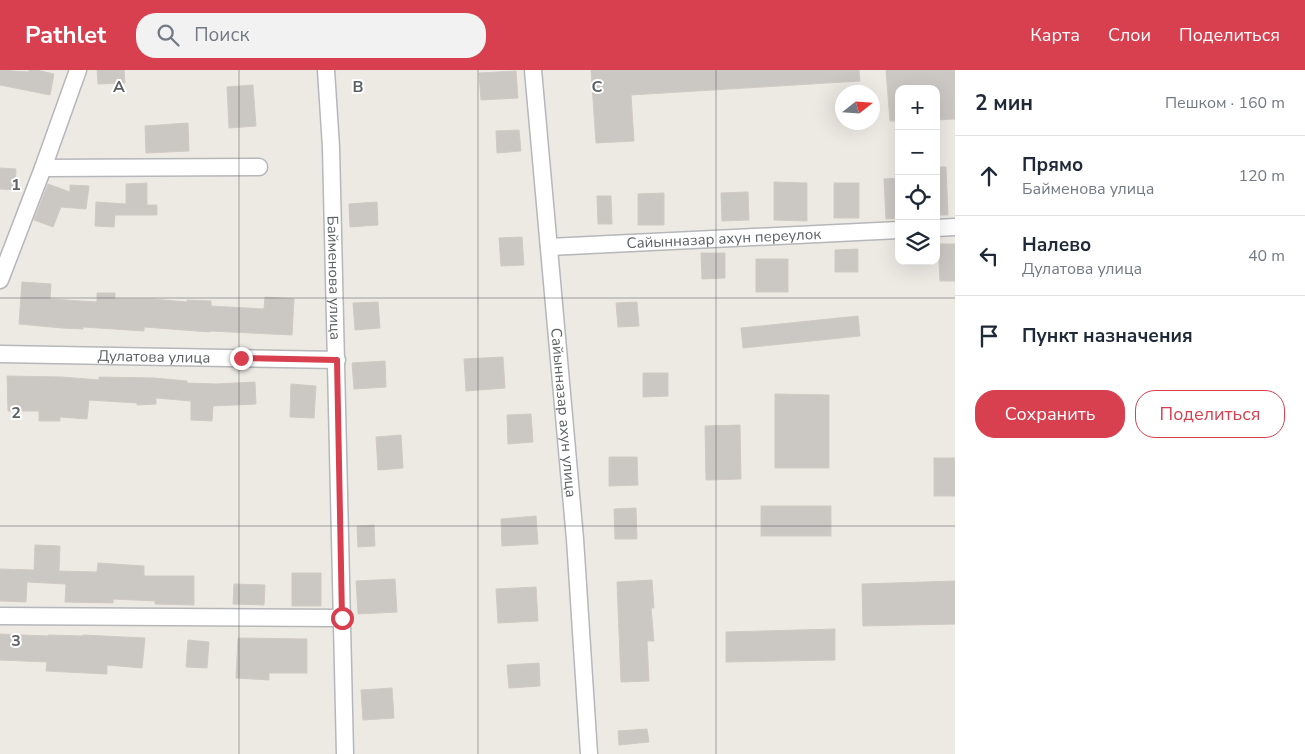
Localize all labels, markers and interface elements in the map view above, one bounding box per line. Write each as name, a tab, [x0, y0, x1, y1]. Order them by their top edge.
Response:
search box	[136, 13, 486, 58]
text: Pathlet	[25, 19, 106, 51]
icon: search	[154, 21, 182, 49]
text: Поиск	[194, 22, 249, 48]
text: Карта	[1030, 23, 1080, 47]
text: Слои	[1108, 23, 1151, 47]
text: Поделиться	[1179, 23, 1280, 47]
text: A	[113, 76, 125, 98]
text: B	[352, 76, 364, 98]
text: C	[592, 76, 603, 98]
north arrow	[835, 85, 880, 130]
map controls	[895, 85, 940, 265]
button: +	[895, 85, 940, 130]
text: 2 мин	[975, 89, 1033, 117]
text: Пешком · 160 m	[1165, 92, 1285, 114]
button: −	[895, 130, 940, 175]
text: Прямо	[1022, 152, 1083, 178]
icon: ahead	[975, 162, 1003, 190]
text: 120 m	[1238, 165, 1285, 187]
text: 1	[11, 174, 21, 196]
button: locate	[895, 175, 940, 220]
text: Байменова улица	[1022, 178, 1154, 200]
street label: Байменова улица	[323, 216, 345, 340]
button: layers	[895, 220, 940, 265]
street label: Сайынназар ахун переулок	[626, 224, 822, 253]
text: Налево	[1022, 232, 1091, 258]
icon: left	[975, 242, 1003, 270]
text: 40 m	[1248, 245, 1285, 267]
text: Дулатова улица	[1022, 258, 1142, 280]
icon: arrive	[975, 322, 1003, 350]
text: Пункт назначения	[1022, 323, 1193, 349]
street label: Сайынназар ахун улица	[546, 327, 581, 498]
street label: Дулатова улица	[97, 346, 211, 368]
route end	[230, 347, 253, 370]
button: Сохранить	[975, 390, 1125, 438]
button: Поделиться	[1135, 390, 1285, 438]
text: 2	[11, 402, 21, 424]
route start	[331, 607, 354, 630]
text: 3	[11, 630, 21, 652]

